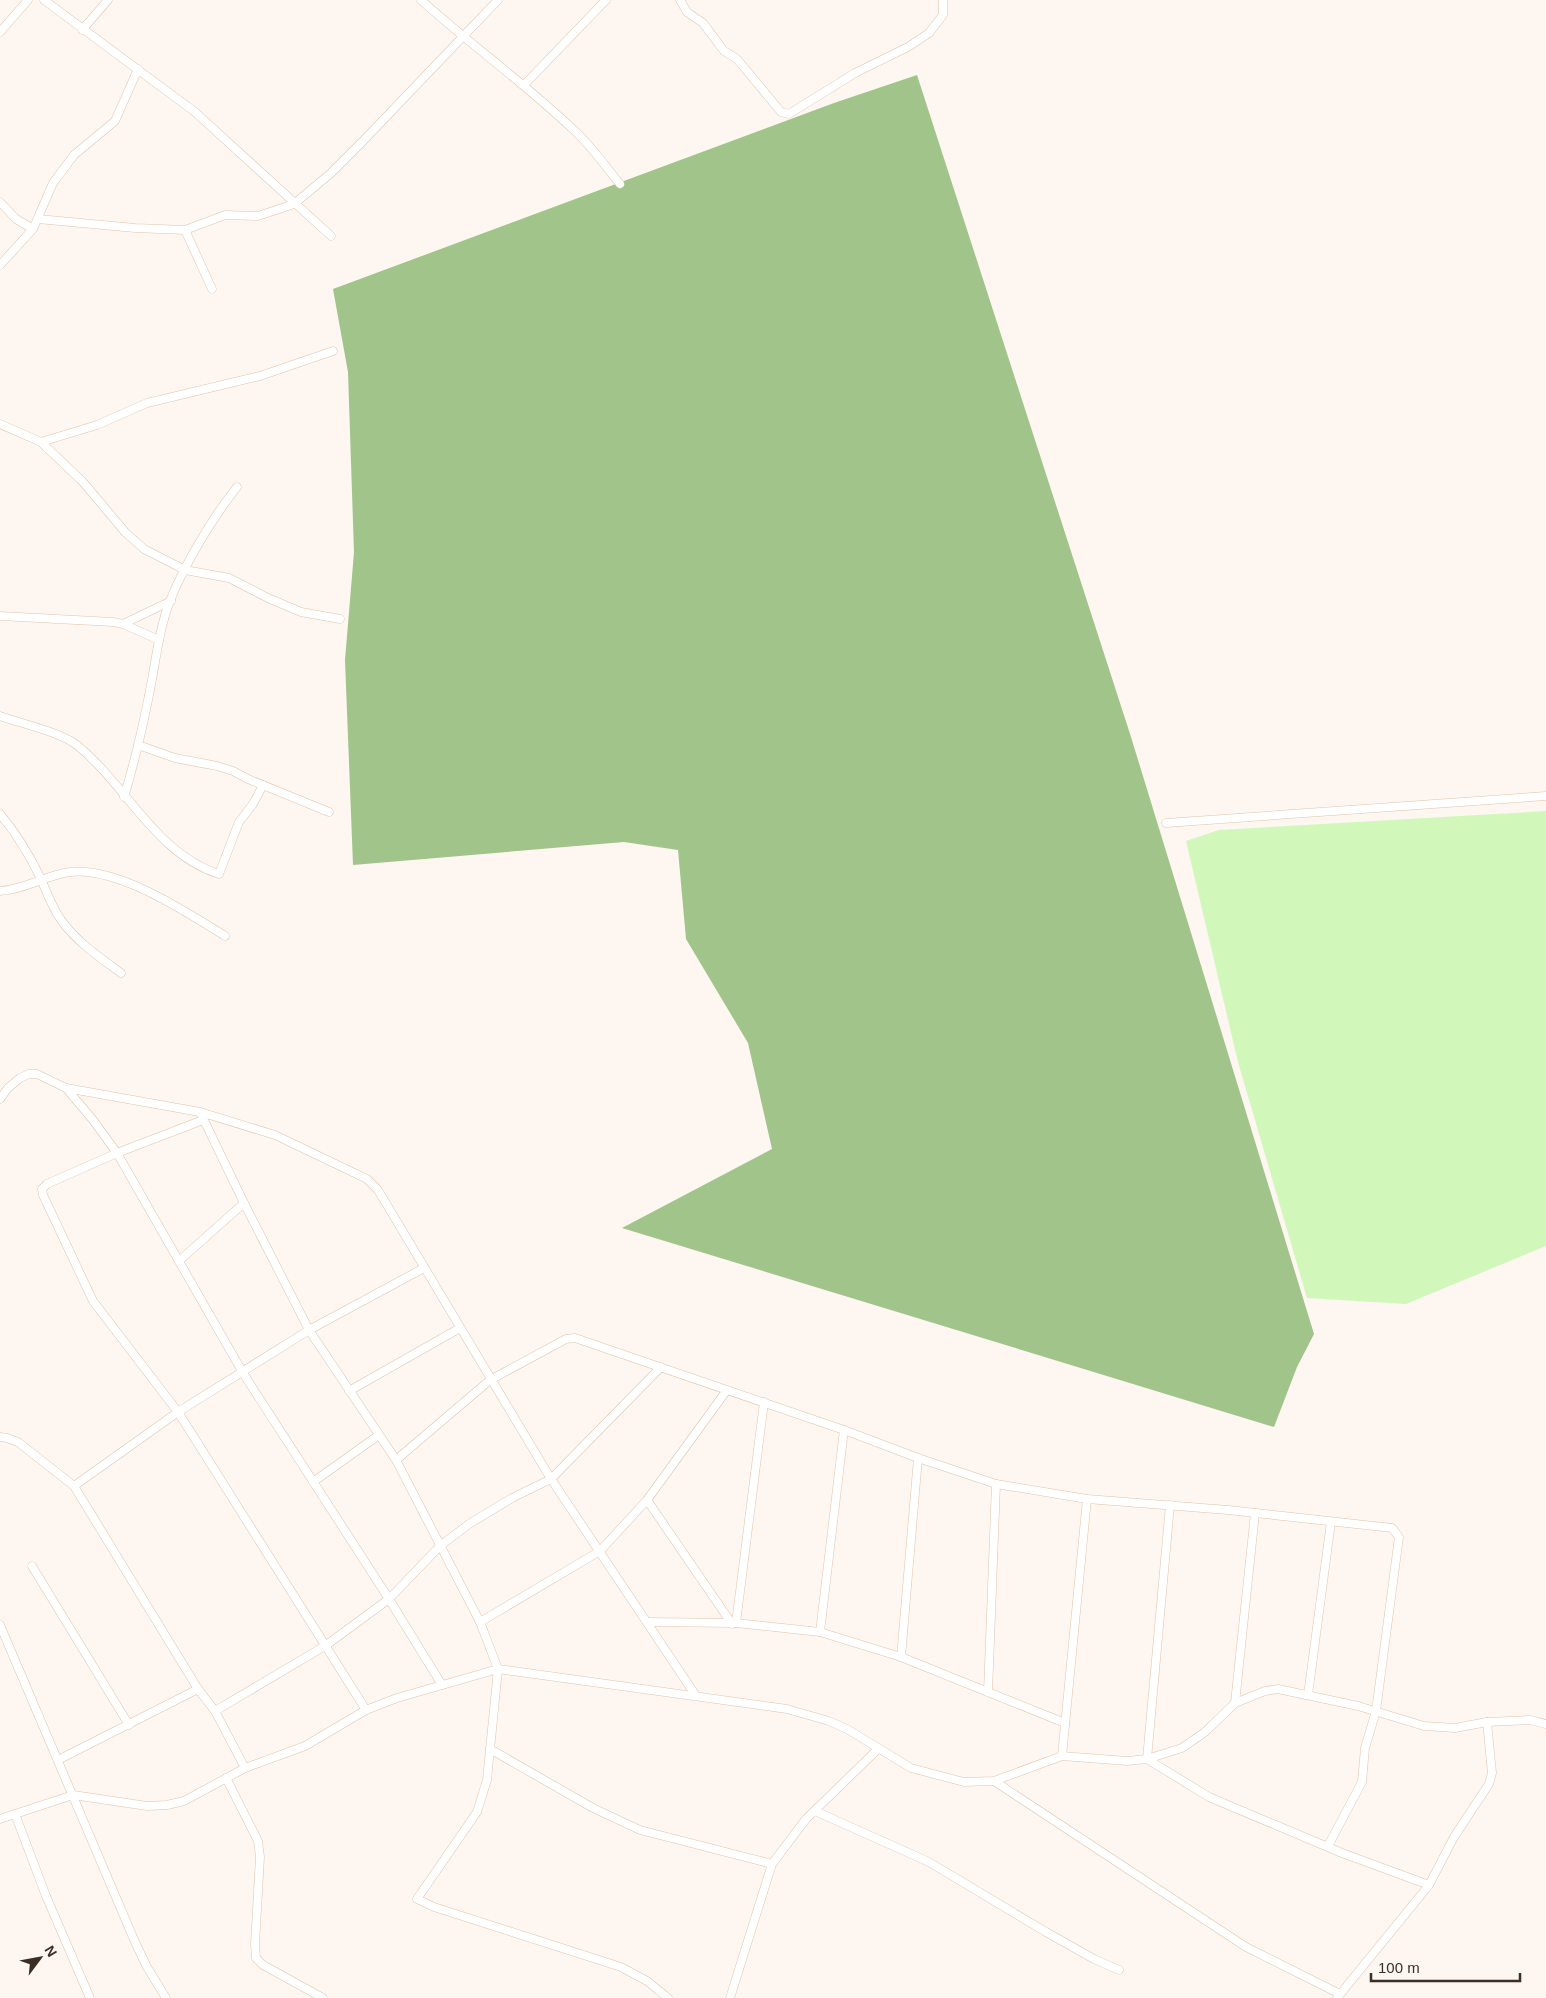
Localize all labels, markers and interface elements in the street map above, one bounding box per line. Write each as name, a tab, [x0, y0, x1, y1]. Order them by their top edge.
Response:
north arrow	[15, 1933, 65, 1983]
text: N	[42, 1943, 60, 1960]
scale bar	[1371, 1950, 1520, 1982]
text: 100 m	[1378, 1959, 1420, 1976]

